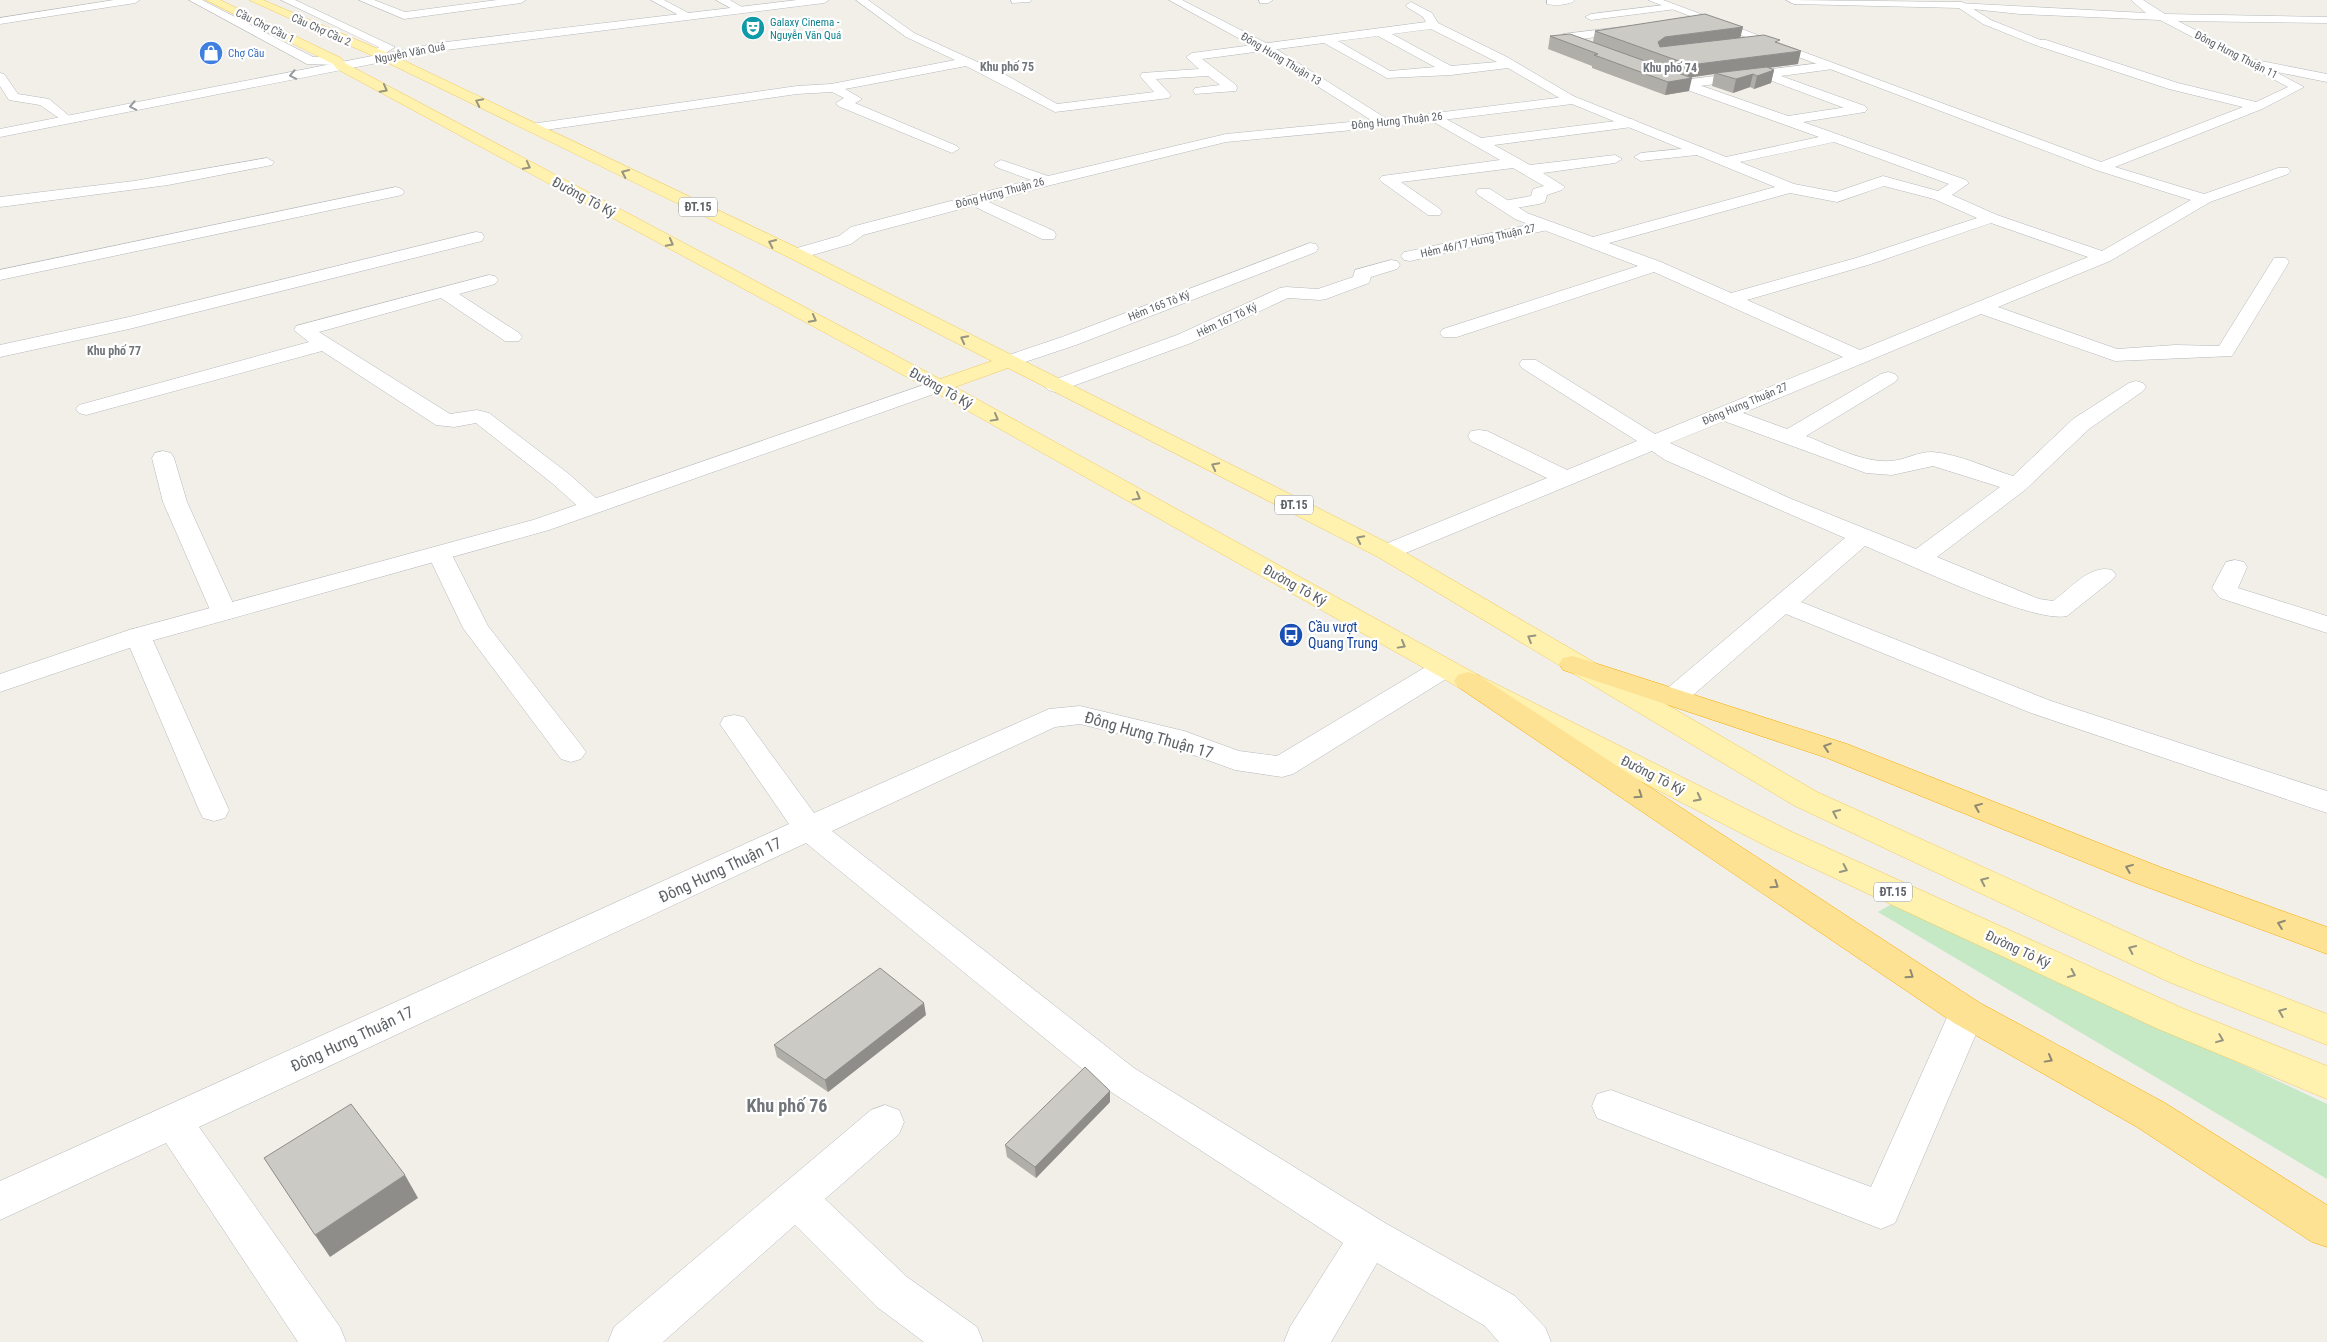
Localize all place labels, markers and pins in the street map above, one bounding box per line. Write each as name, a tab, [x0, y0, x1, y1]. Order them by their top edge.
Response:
theatre icon: Galaxy Cinema - Nguyễn Văn Quá	[740, 15, 766, 41]
place label: Galaxy Cinema - Nguyễn Văn Quá	[770, 16, 841, 42]
shop icon: Chợ Cầu	[198, 40, 224, 66]
place label: Chợ Cầu	[228, 47, 264, 60]
place label: Cầu vượt Quang Trung	[1308, 619, 1378, 651]
bus stop icon: Cầu vượt Quang Trung	[1278, 622, 1304, 648]

